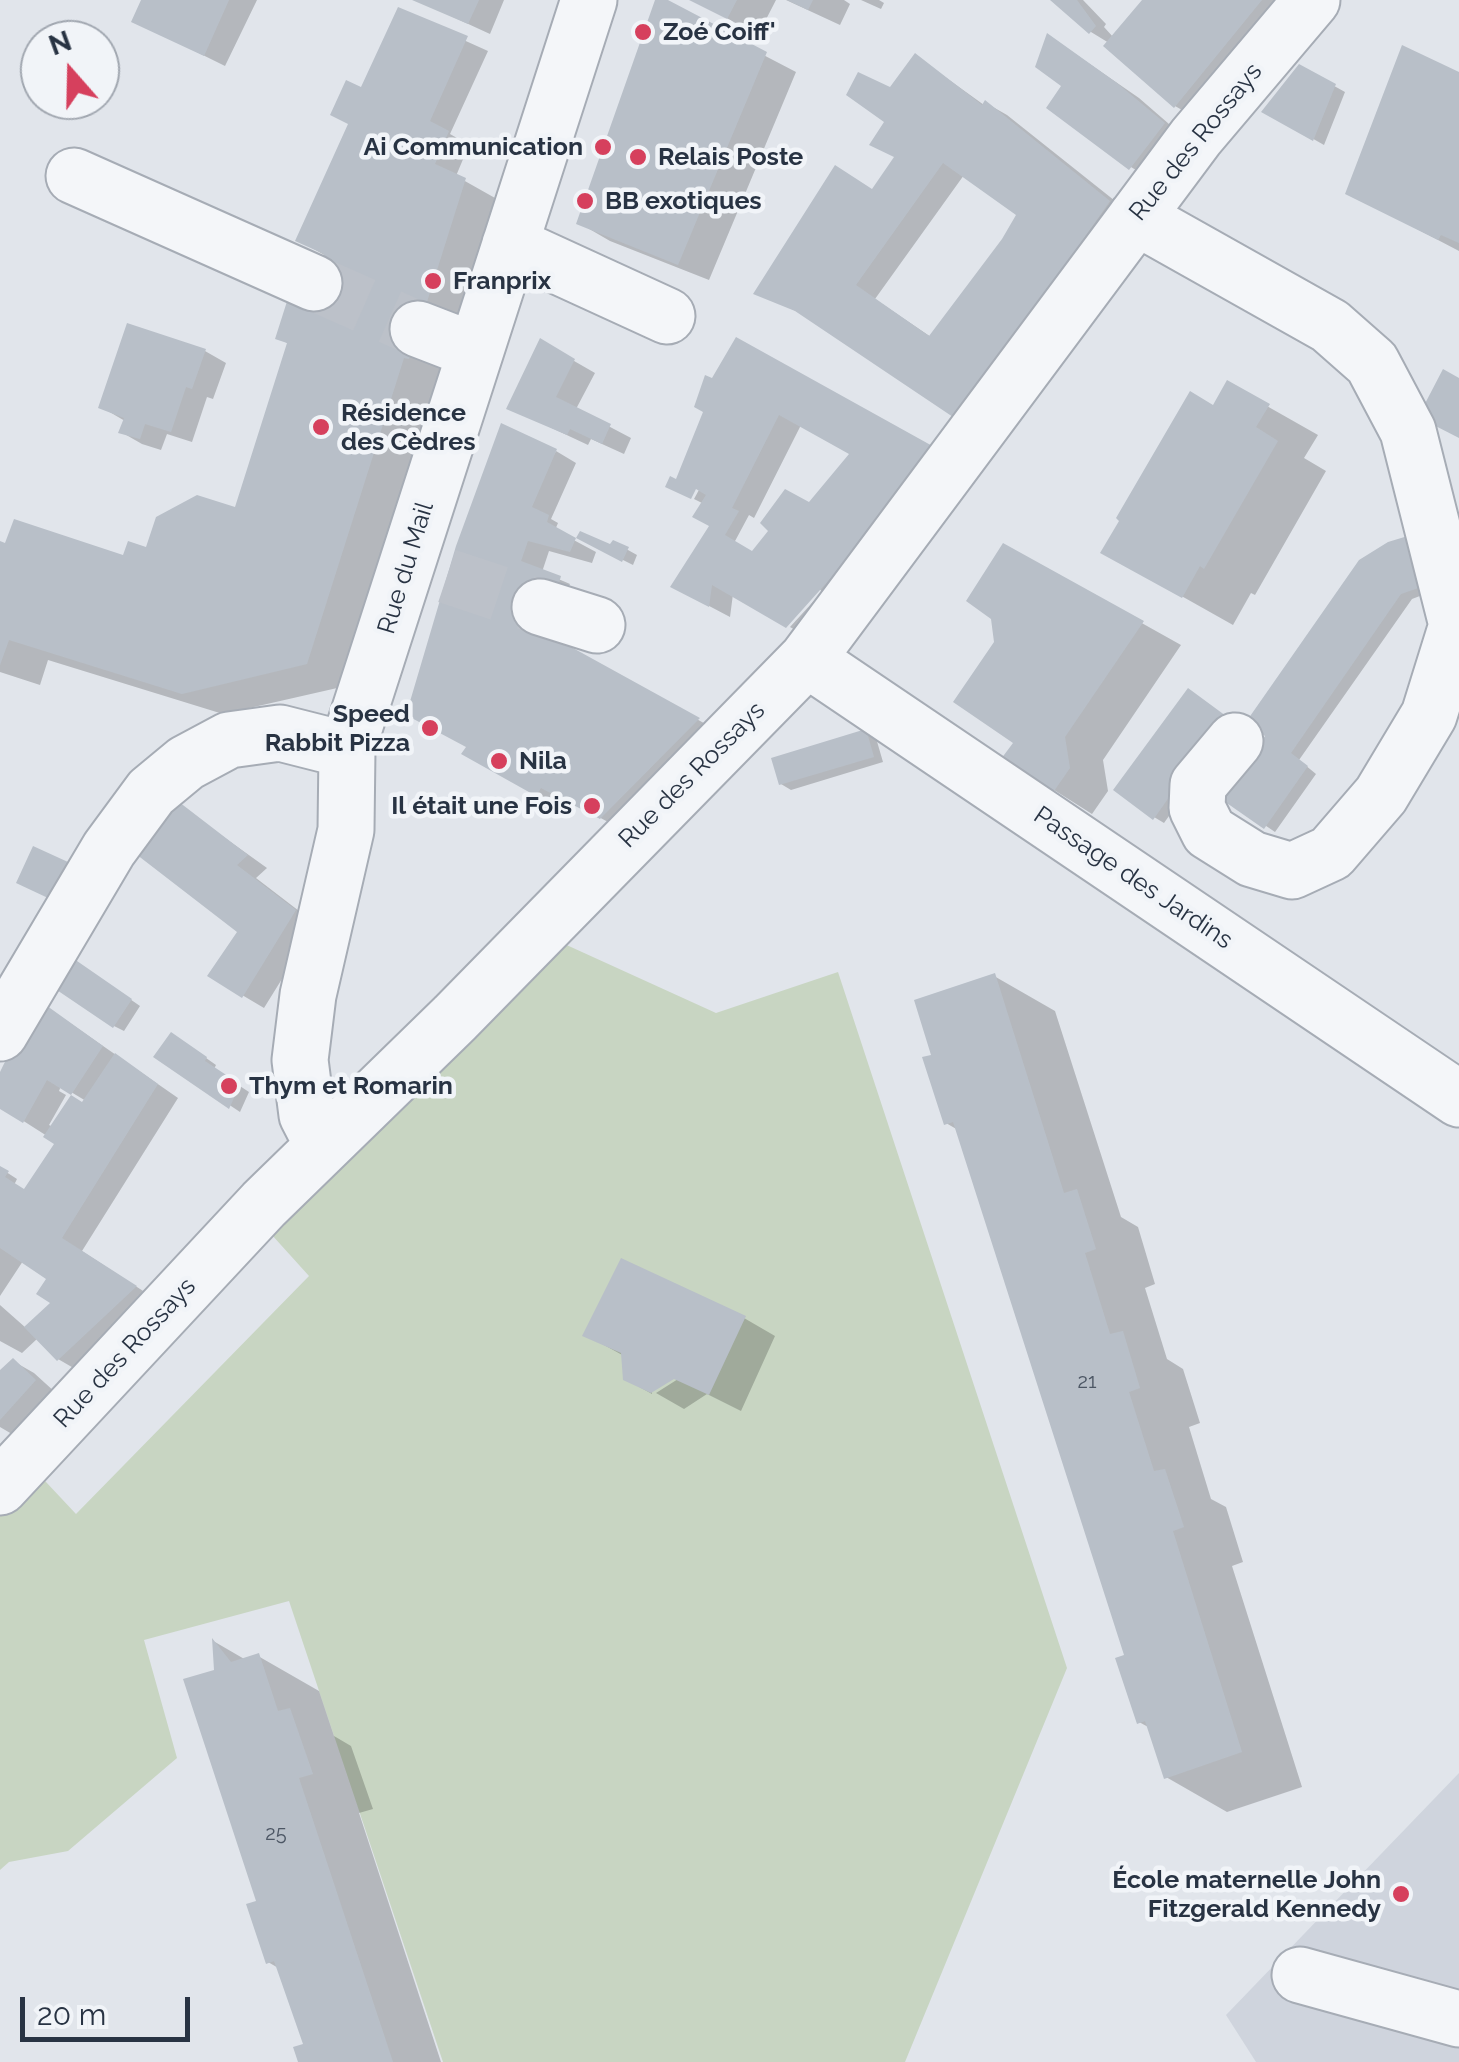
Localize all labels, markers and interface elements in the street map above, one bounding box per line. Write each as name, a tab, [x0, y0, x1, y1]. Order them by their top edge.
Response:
place label: Zoé Coiff'	[663, 17, 776, 47]
north arrow	[20, 20, 120, 120]
marker: Zoé Coiff'	[632, 21, 654, 43]
text: N	[45, 24, 76, 62]
street label: Rue des Rossays	[1123, 57, 1269, 227]
place label: Ai Communication	[364, 132, 583, 162]
marker: Ai Communication	[592, 136, 614, 158]
place label: Relais Poste	[658, 142, 803, 172]
marker: Relais Poste	[627, 146, 649, 168]
place label: BB exotiques	[605, 186, 762, 216]
marker: BB exotiques	[574, 190, 596, 212]
place label: Franprix	[453, 266, 551, 296]
marker: Franprix	[422, 270, 444, 292]
place label: Résidence des Cèdres	[341, 398, 475, 457]
marker: Résidence des Cèdres	[310, 416, 332, 438]
street label: Rue du Mail	[372, 498, 440, 638]
street label: Rue des Rossays	[613, 696, 771, 854]
place label: Speed Rabbit Pizza	[265, 699, 410, 758]
marker: Speed Rabbit Pizza	[419, 717, 441, 739]
place label: Nila	[519, 746, 567, 776]
marker: Nila	[488, 750, 510, 772]
place label: Il était une Fois	[391, 791, 572, 821]
marker: Il était une Fois	[581, 795, 603, 817]
street label: Passage des Jardins	[1028, 800, 1238, 956]
place label: Thym et Romarin	[249, 1071, 453, 1101]
marker: Thym et Romarin	[218, 1075, 240, 1097]
street label: Rue des Rossays	[48, 1272, 202, 1434]
house number: 21	[1078, 1370, 1096, 1394]
house number: 25	[265, 1822, 287, 1846]
place label: École maternelle John Fitzgerald Kennedy	[1112, 1865, 1381, 1924]
marker: École maternelle John Fitzgerald Kennedy	[1390, 1883, 1412, 1905]
scale bar	[25, 1977, 195, 2039]
text: 20 m	[37, 1997, 106, 2032]

